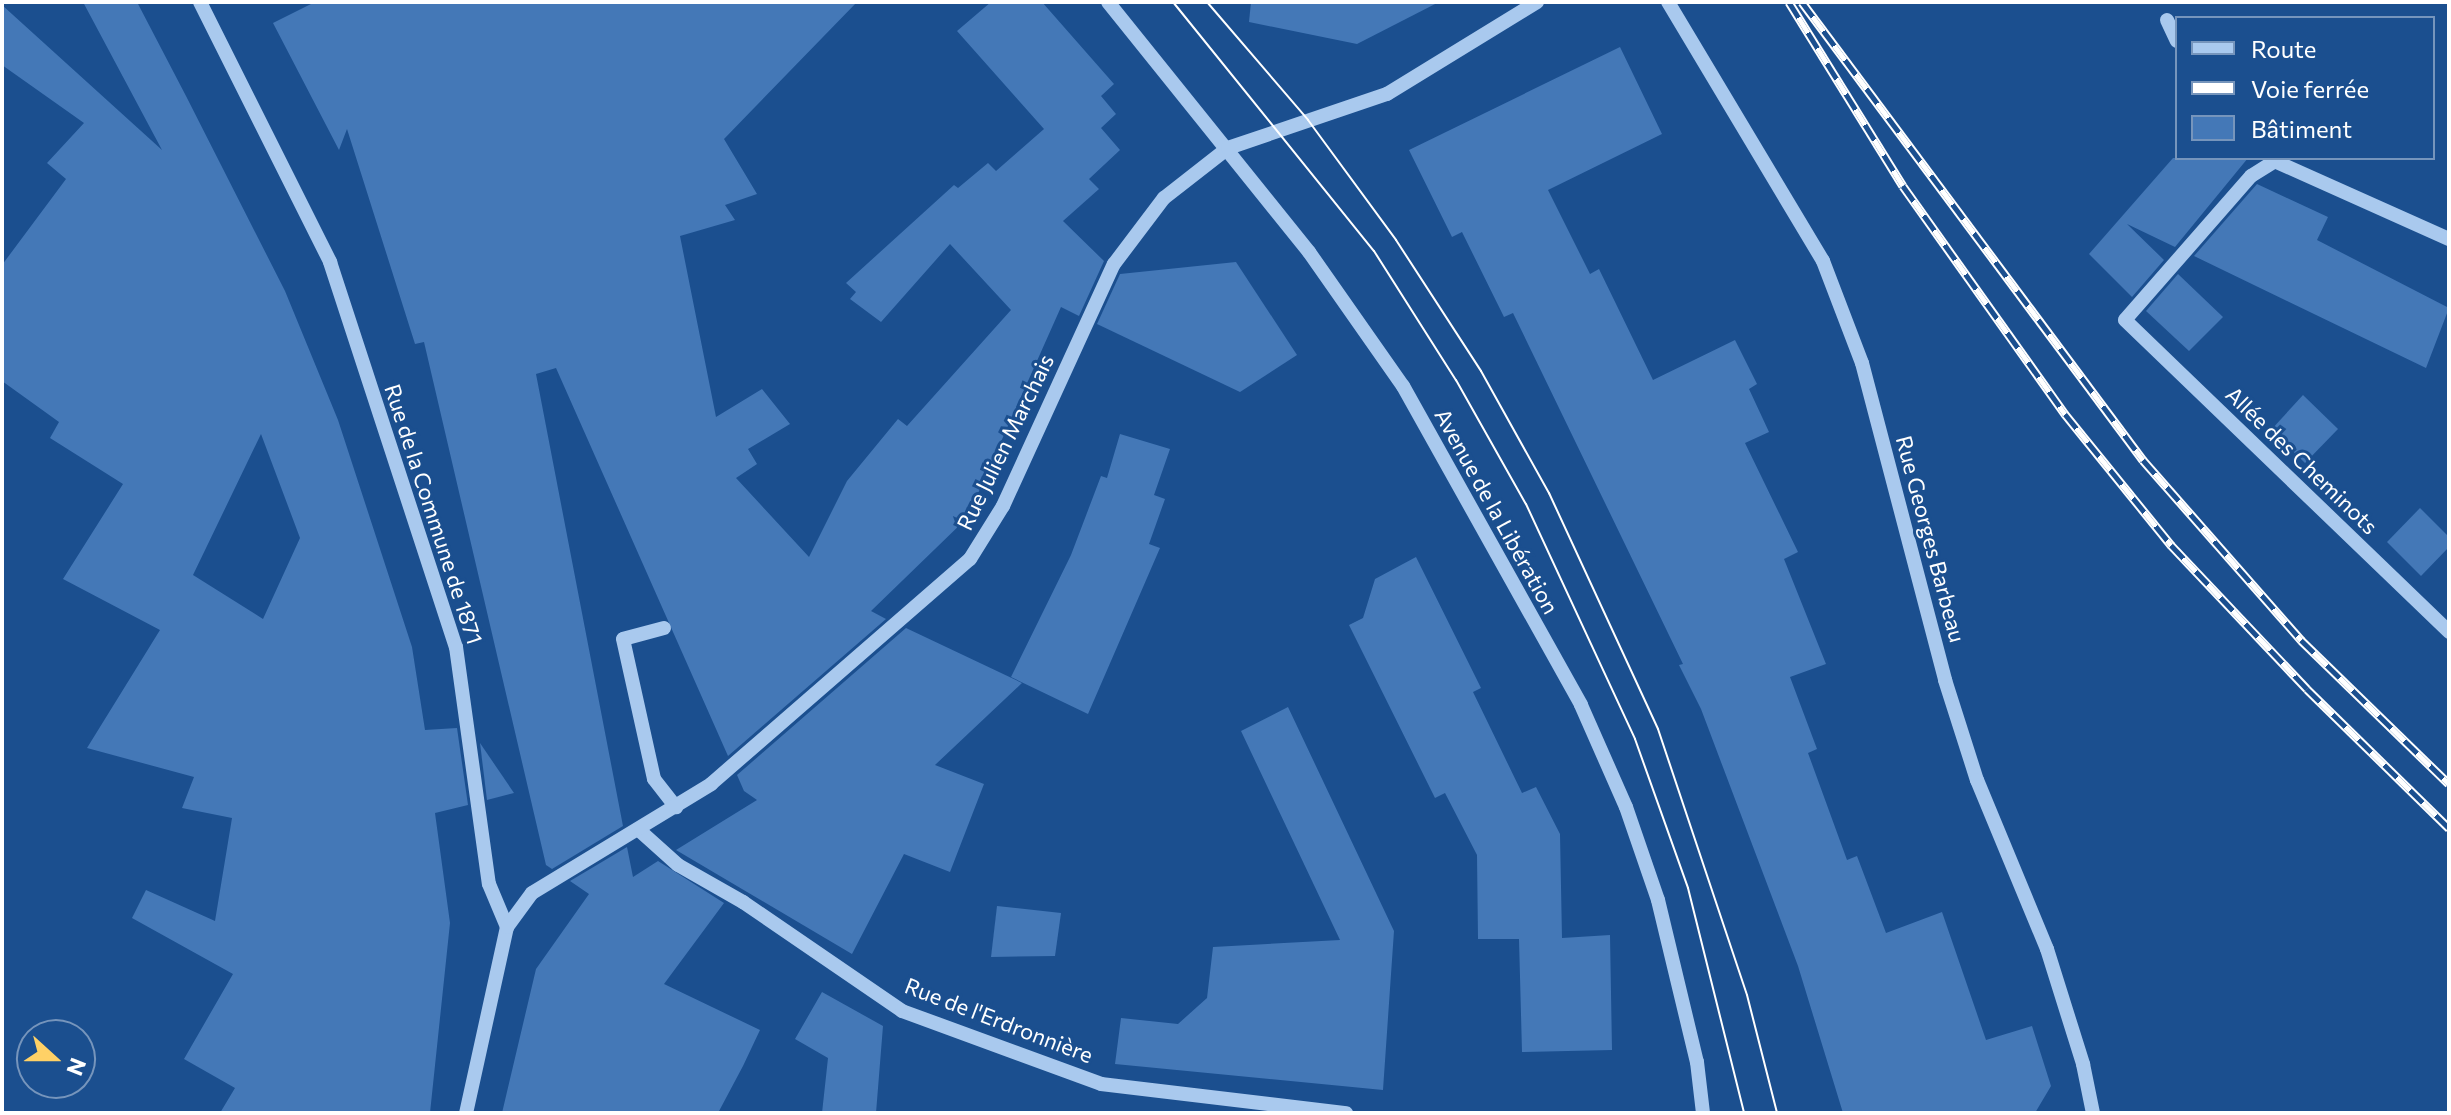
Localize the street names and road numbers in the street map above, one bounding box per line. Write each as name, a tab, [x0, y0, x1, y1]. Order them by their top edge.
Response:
street label: Rue Julien Marchais	[951, 350, 1059, 534]
street label: Rue de la Commune de 1871	[379, 381, 489, 647]
street label: Allée des Cheminots	[2221, 381, 2383, 539]
street label: Avenue de la Libération	[1430, 404, 1564, 618]
street label: Rue Georges Barbeau	[1891, 433, 1971, 645]
street label: Rue de l'Erdronnière	[901, 972, 1097, 1068]

